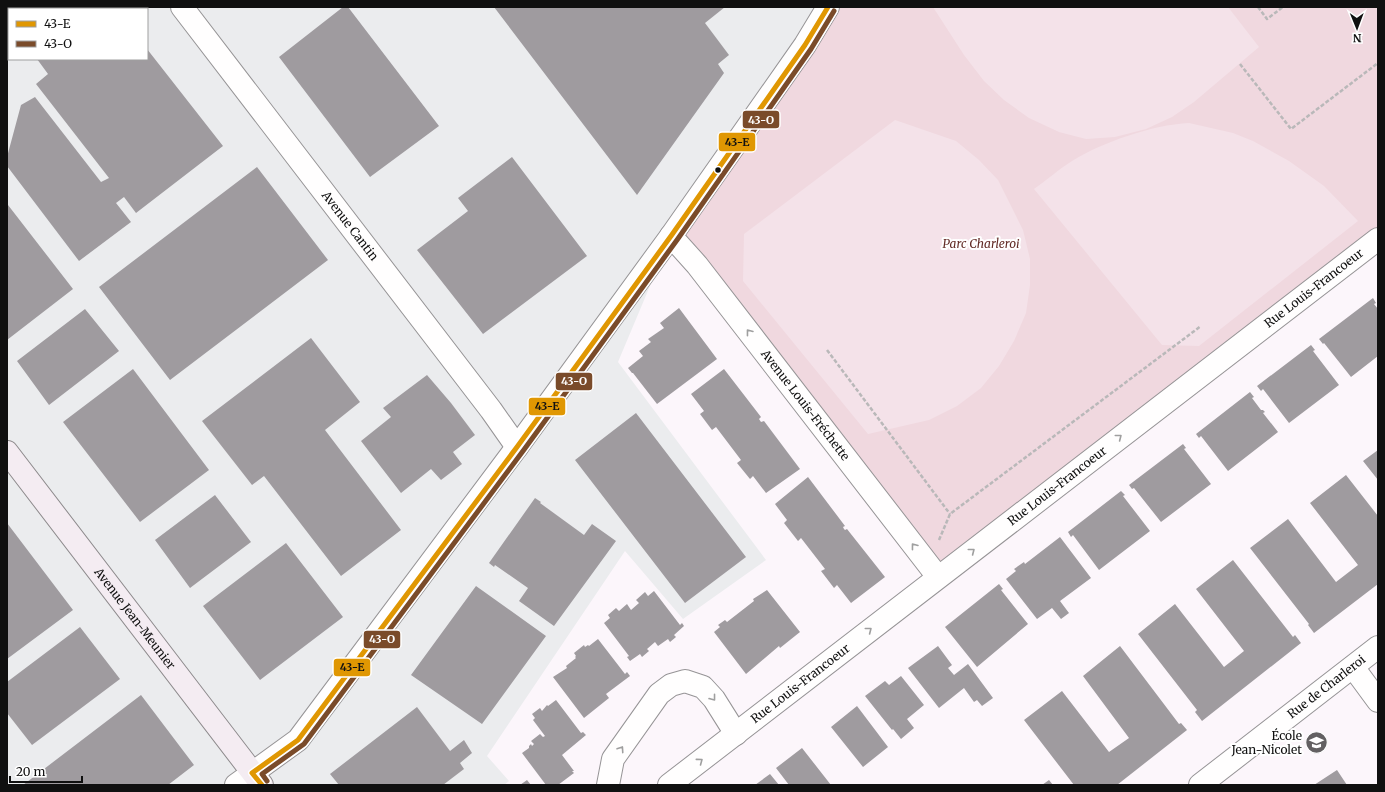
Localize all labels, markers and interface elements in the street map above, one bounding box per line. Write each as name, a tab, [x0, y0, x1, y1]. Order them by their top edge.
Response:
legend	[8, 8, 148, 60]
north arrow	[1337, 8, 1377, 48]
text: 43-E	[44, 16, 71, 31]
text: N	[1352, 31, 1362, 45]
text: 43-O	[44, 36, 72, 51]
line badge: 43-O	[742, 110, 780, 129]
text: 43-O	[748, 113, 774, 127]
line badge: 43-E	[718, 132, 756, 152]
text: 43-E	[725, 135, 750, 149]
unlabelled marker	[713, 165, 723, 175]
street label: Avenue Cantin	[318, 187, 382, 264]
park label: Parc Charleroi	[942, 236, 1020, 251]
street label: Rue Louis-Francoeur	[1261, 245, 1367, 331]
one-way arrow	[746, 330, 753, 337]
street label: Avenue Louis-Fréchette	[757, 346, 853, 463]
line badge: 43-O	[555, 372, 593, 391]
text: 43-O	[561, 374, 587, 388]
line badge: 43-E	[528, 397, 566, 416]
text: 43-E	[535, 399, 560, 413]
one-way arrow	[1115, 435, 1122, 442]
street label: Rue Louis-Francoeur	[1004, 442, 1110, 528]
one-way arrow	[911, 544, 918, 551]
one-way arrow	[967, 549, 974, 556]
street label: Avenue Jean-Meunier	[91, 564, 179, 673]
one-way arrow	[865, 628, 872, 635]
line badge: 43-O	[363, 630, 401, 649]
text: 43-O	[369, 632, 395, 646]
street label: Rue Louis-Francoeur	[748, 640, 853, 726]
street label: Rue de Charleroi	[1284, 652, 1368, 721]
line badge: 43-E	[333, 658, 371, 677]
text: 43-E	[340, 660, 365, 674]
one-way arrow	[708, 693, 715, 700]
place label: École Jean-Nicolet	[1230, 728, 1302, 757]
school or university icon: École Jean-Nicolet	[1304, 730, 1330, 756]
one-way arrow	[616, 746, 623, 753]
scale bar	[10, 758, 82, 784]
one-way arrow	[695, 759, 702, 766]
text: 20 m	[16, 764, 45, 779]

